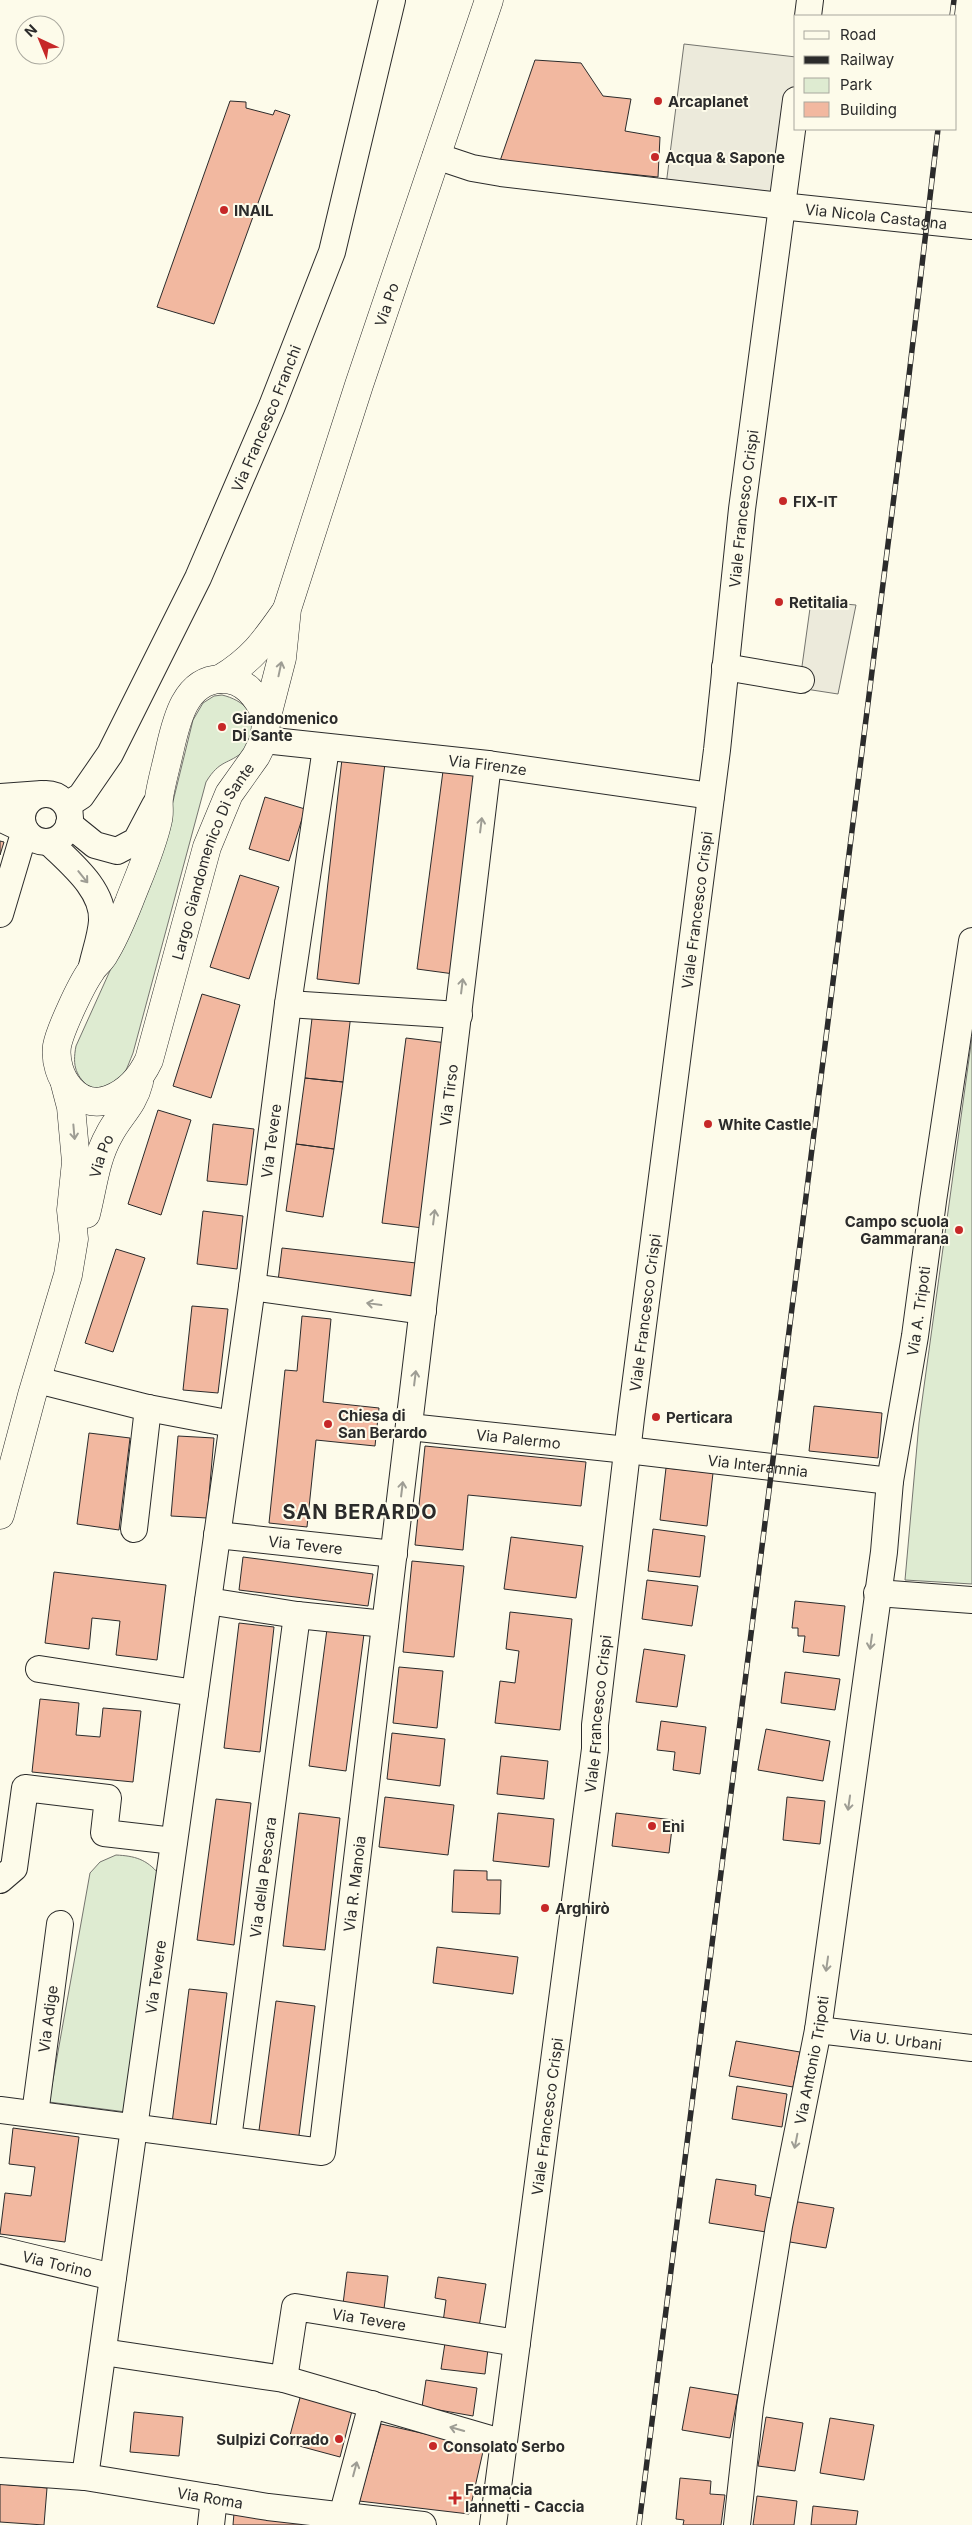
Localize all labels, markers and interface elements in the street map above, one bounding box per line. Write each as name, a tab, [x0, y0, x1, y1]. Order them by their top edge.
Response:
north arrow	[15, 15, 65, 65]
legend	[794, 15, 957, 130]
text: N	[21, 20, 40, 40]
text: Road	[840, 25, 876, 44]
text: Railway	[840, 50, 895, 69]
text: Park	[840, 75, 873, 94]
place label: Arcaplanet	[668, 92, 749, 111]
marker: Arcaplanet	[652, 95, 664, 107]
text: Building	[840, 100, 897, 119]
place label: Acqua & Sapone	[665, 148, 785, 167]
marker: Acqua & Sapone	[649, 151, 661, 163]
street label: Via Nicola Castagna	[804, 199, 948, 233]
place label: INAIL	[234, 201, 274, 220]
marker: INAIL	[218, 204, 230, 216]
street label: Via Po	[370, 280, 402, 329]
street label: Via Francesco Franchi	[227, 342, 304, 495]
street label: Viale Francesco Crispi	[724, 429, 762, 589]
place label: FIX-IT	[793, 492, 838, 511]
marker: FIX-IT	[777, 495, 789, 507]
place label: Retitalia	[789, 593, 848, 612]
marker: Retitalia	[773, 596, 785, 608]
one-way arrow	[276, 662, 285, 678]
place label: Giandomenico Di Sante	[232, 709, 338, 745]
marker: Giandomenico Di Sante	[216, 721, 228, 733]
street label: Via Firenze	[447, 750, 528, 779]
street label: Largo Giandomenico Di Sante	[167, 759, 258, 962]
one-way arrow	[476, 817, 486, 833]
street label: Viale Francesco Crispi	[677, 830, 716, 990]
one-way arrow	[77, 871, 88, 884]
one-way arrow	[457, 979, 467, 995]
street label: Via Tirso	[435, 1063, 462, 1127]
street label: Via Tevere	[256, 1103, 285, 1179]
place label: White Castle	[718, 1115, 812, 1134]
marker: White Castle	[702, 1118, 714, 1130]
one-way arrow	[69, 1124, 79, 1140]
street label: Via Po	[85, 1131, 117, 1180]
one-way arrow	[429, 1209, 439, 1225]
place label: Campo scuola Gammarana	[845, 1212, 949, 1248]
marker: Campo scuola Gammarana	[953, 1224, 965, 1236]
street label: Viale Francesco Crispi	[625, 1233, 664, 1393]
street label: Via A. Tripoti	[902, 1265, 934, 1357]
one-way arrow	[367, 1299, 383, 1309]
one-way arrow	[410, 1371, 420, 1387]
place label: Chiesa di San Berardo	[338, 1406, 427, 1442]
place label: Perticara	[666, 1408, 733, 1427]
marker: Perticara	[650, 1411, 662, 1423]
marker: Chiesa di San Berardo	[322, 1418, 334, 1430]
street label: Via Palermo	[475, 1425, 562, 1452]
street label: Via Interamnia	[706, 1450, 809, 1481]
one-way arrow	[397, 1481, 407, 1497]
district label: SAN BERARDO	[282, 1500, 438, 1524]
street label: Via Tevere	[267, 1531, 344, 1558]
one-way arrow	[866, 1633, 876, 1649]
street label: Viale Francesco Crispi	[580, 1634, 615, 1794]
one-way arrow	[844, 1794, 854, 1810]
street label: Via della Pescara	[245, 1816, 280, 1939]
place label: Eni	[662, 1817, 685, 1836]
marker: Eni	[646, 1820, 658, 1832]
street label: Via R. Manoia	[339, 1834, 369, 1933]
place label: Arghirò	[555, 1899, 610, 1918]
marker: Arghirò	[539, 1902, 551, 1914]
street label: Via Tevere	[141, 1939, 170, 2015]
one-way arrow	[822, 1955, 832, 1971]
street label: Via Adige	[34, 1984, 61, 2054]
street label: Via Antonio Tripoti	[790, 1995, 832, 2126]
street label: Via U. Urbani	[848, 2024, 943, 2054]
street label: Viale Francesco Crispi	[527, 2037, 566, 2196]
one-way arrow	[791, 2133, 800, 2149]
street label: Via Torino	[20, 2246, 94, 2281]
street label: Via Tevere	[331, 2304, 408, 2334]
one-way arrow	[449, 2424, 465, 2434]
place label: Sulpizi Corrado	[216, 2430, 329, 2449]
marker: Sulpizi Corrado	[333, 2433, 345, 2445]
place label: Consolato Serbo	[443, 2437, 565, 2456]
marker: Consolato Serbo	[427, 2440, 439, 2452]
one-way arrow	[350, 2461, 360, 2477]
place label: Farmacia Iannetti - Caccia	[465, 2480, 584, 2516]
street label: Via Roma	[176, 2483, 245, 2512]
marker: Farmacia Iannetti - Caccia	[449, 2492, 461, 2504]

